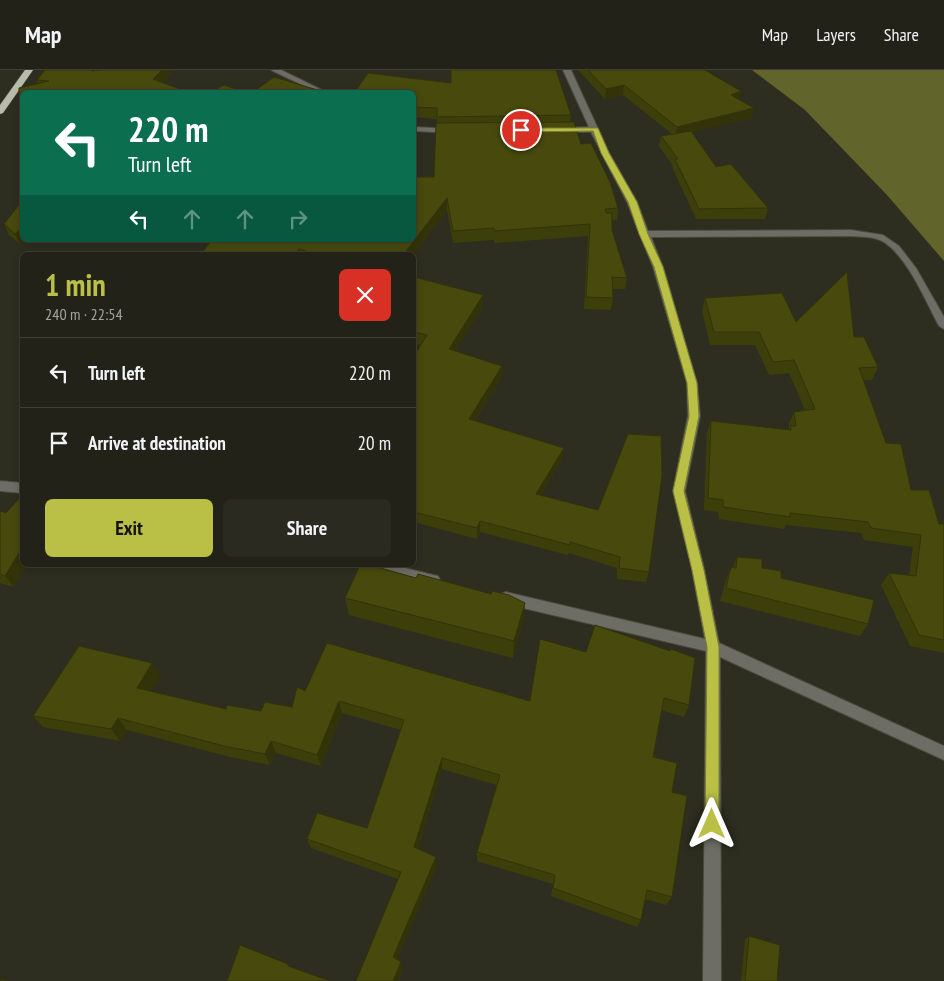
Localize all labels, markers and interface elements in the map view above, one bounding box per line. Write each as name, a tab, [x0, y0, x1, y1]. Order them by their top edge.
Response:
text: Map	[25, 19, 62, 50]
text: Map	[762, 23, 788, 46]
text: Layers	[816, 23, 856, 46]
text: Share	[884, 23, 919, 46]
text: 220 m	[128, 106, 209, 152]
pin	[500, 109, 542, 151]
icon: left	[45, 110, 110, 175]
icon: arrive	[507, 116, 535, 144]
text: Turn left	[128, 150, 192, 178]
icon: left	[125, 205, 153, 233]
icon: ahead	[178, 205, 206, 233]
icon: ahead	[231, 205, 259, 233]
icon: right	[284, 205, 312, 233]
text: 1 min	[45, 265, 106, 304]
button: close	[339, 269, 391, 321]
text: 240 m · 22:54	[45, 304, 123, 324]
icon: left	[45, 359, 73, 387]
text: Turn left	[88, 361, 145, 385]
text: 220 m	[349, 361, 391, 385]
icon: arrive	[45, 429, 73, 457]
text: Arrive at destination	[88, 431, 226, 455]
text: 20 m	[358, 431, 391, 455]
button: Exit	[45, 499, 213, 557]
button: Share	[223, 499, 391, 557]
position arrow	[685, 797, 737, 849]

